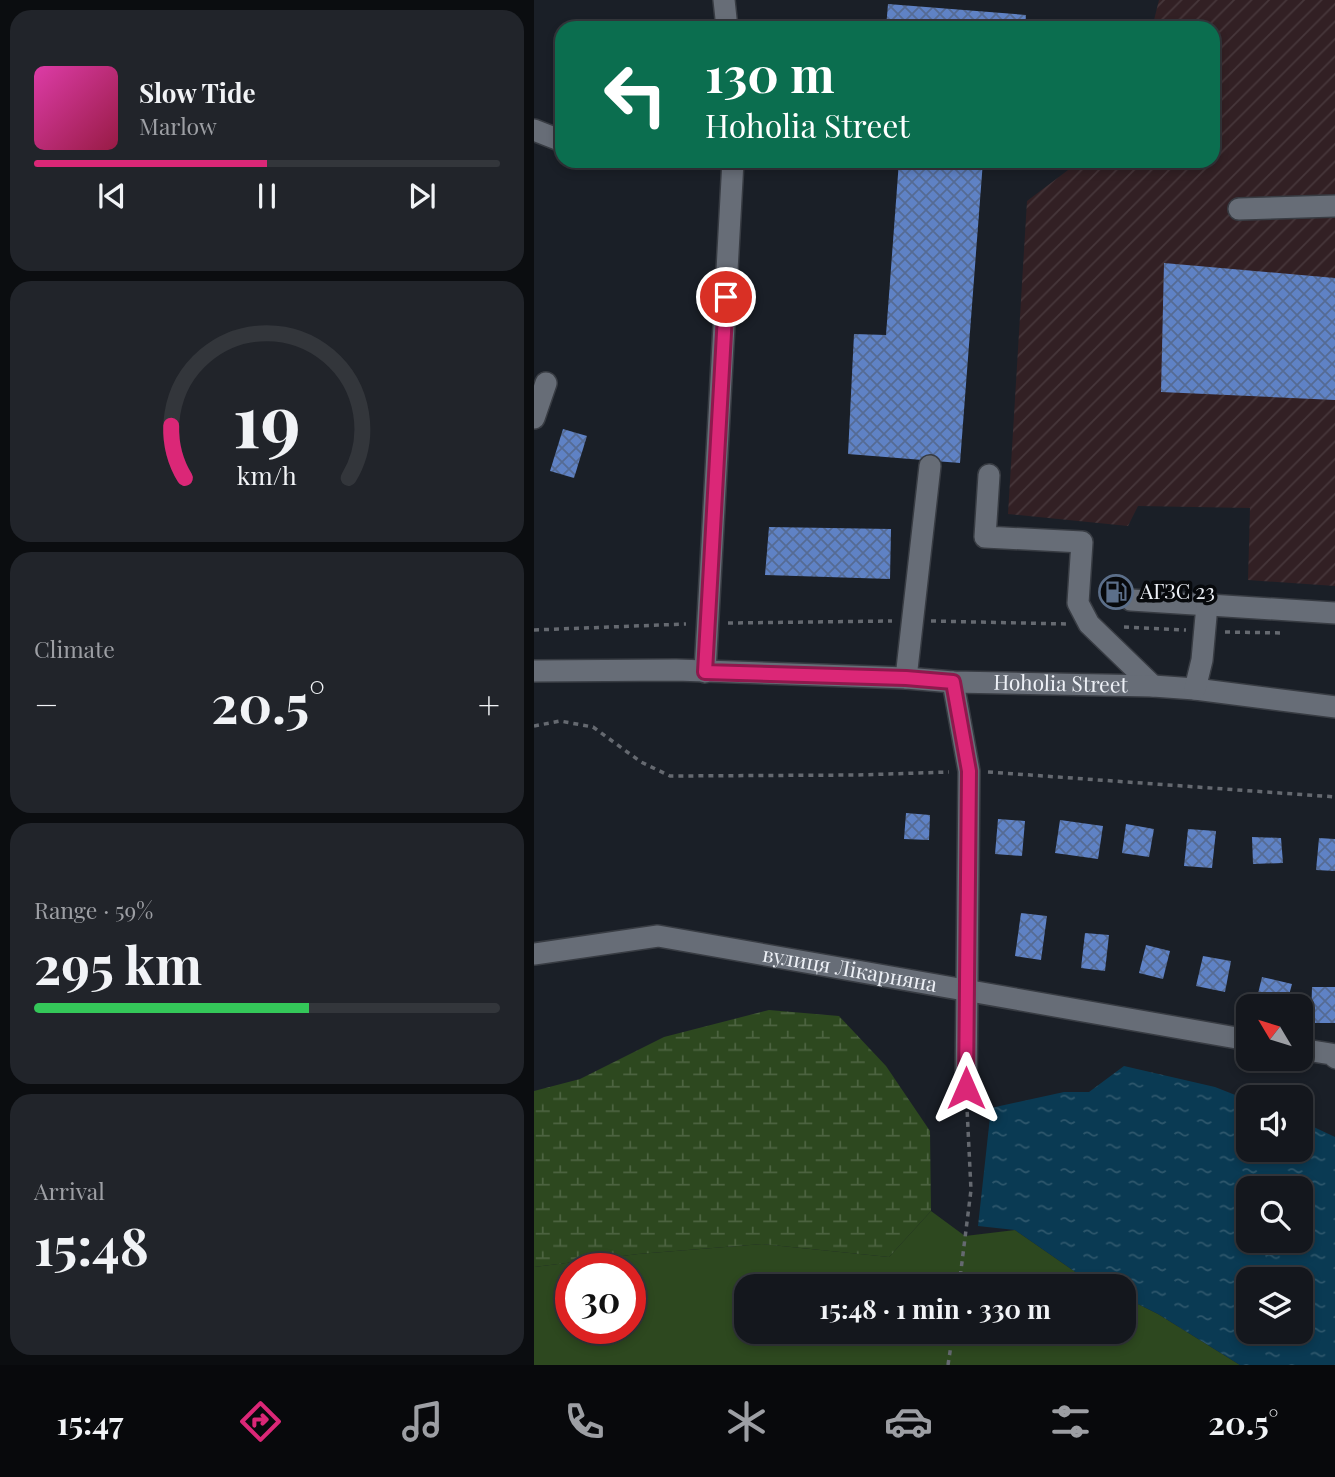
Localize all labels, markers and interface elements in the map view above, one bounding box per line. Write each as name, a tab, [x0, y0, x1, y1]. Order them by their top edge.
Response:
text: 130 m	[705, 40, 835, 105]
icon: left	[590, 49, 681, 140]
text: Slow Tide	[139, 75, 256, 110]
text: Hoholia Street	[705, 103, 910, 146]
text: Marlow	[139, 110, 217, 141]
icon: previous	[93, 177, 131, 215]
icon: pause	[248, 177, 286, 215]
icon: next	[403, 177, 441, 215]
pin	[696, 267, 756, 327]
icon: arrive	[707, 278, 745, 316]
text: 19	[233, 369, 301, 466]
text: km/h	[237, 457, 297, 490]
fuel station icon: АГЗС 23	[1097, 573, 1135, 611]
place label: АГЗС 23	[1139, 576, 1215, 604]
text: Climate	[34, 633, 115, 664]
street label: Hoholia Street	[993, 667, 1129, 698]
text: 20.5°	[211, 668, 325, 737]
text: −	[34, 678, 59, 729]
text: +	[478, 678, 500, 729]
text: Range · 59%	[34, 894, 153, 925]
text: 295 km	[34, 929, 202, 998]
street label: вулиця Лікарняна	[761, 939, 940, 997]
north arrow	[1236, 994, 1313, 1071]
map controls	[1236, 994, 1313, 1344]
position arrow	[929, 1051, 1003, 1125]
button: sound	[1236, 1085, 1313, 1162]
text: Arrival	[34, 1175, 105, 1206]
button: search	[1236, 1176, 1313, 1253]
text: 15:48	[34, 1210, 149, 1279]
speed limit sign: 30	[555, 1253, 646, 1344]
button: layers	[1236, 1267, 1313, 1344]
text: 15:48 · 1 min · 330 m	[819, 1291, 1051, 1326]
icon: directions	[236, 1397, 285, 1446]
icon: music	[398, 1397, 447, 1446]
icon: phone	[560, 1397, 609, 1446]
icon: climate	[722, 1397, 771, 1446]
icon: car	[884, 1397, 933, 1446]
icon: filters	[1046, 1397, 1095, 1446]
text: 15:47	[56, 1400, 123, 1443]
text: 20.5°	[1208, 1400, 1278, 1443]

